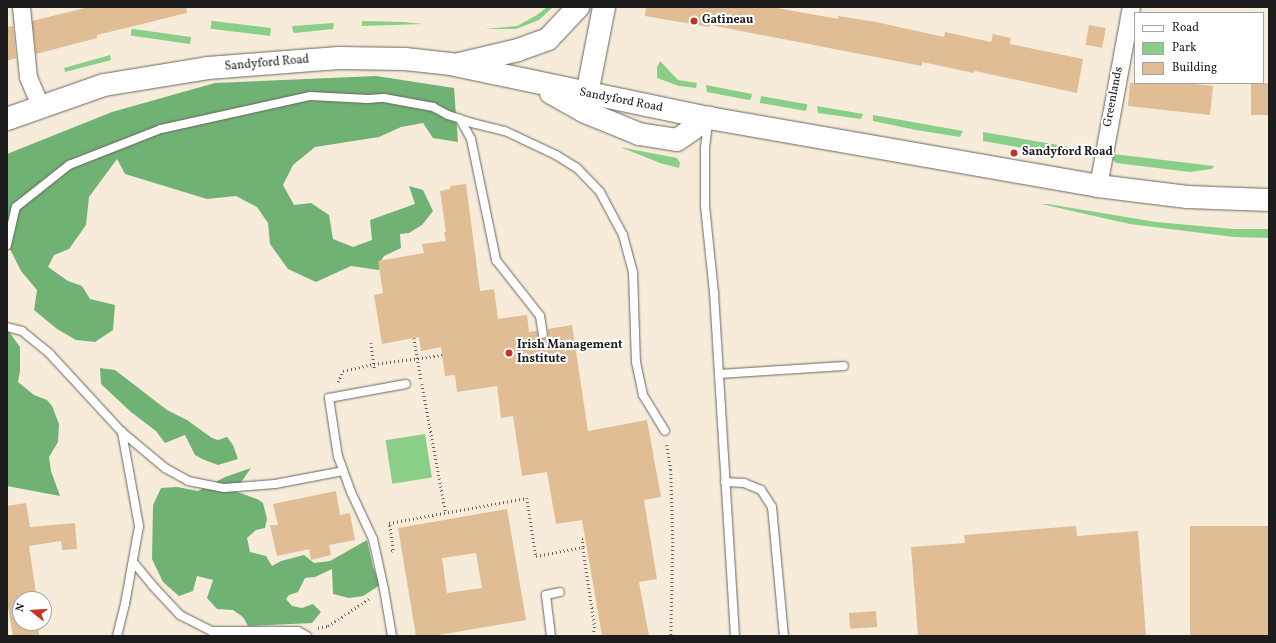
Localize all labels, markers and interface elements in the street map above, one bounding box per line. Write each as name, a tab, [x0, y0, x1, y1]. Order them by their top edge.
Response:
legend	[1134, 12, 1264, 84]
place label: Gatineau	[702, 14, 753, 28]
marker: Gatineau	[689, 16, 699, 26]
text: Road	[1172, 20, 1199, 36]
text: Park	[1172, 40, 1197, 56]
street label: Sandyford Road	[224, 53, 310, 75]
text: Building	[1172, 60, 1217, 76]
street label: Greenlands	[1101, 66, 1127, 128]
street label: Sandyford Road	[578, 86, 664, 116]
place label: Sandyford Road	[1022, 146, 1113, 160]
marker: Sandyford Road	[1009, 148, 1019, 158]
place label: Irish Management Institute	[517, 339, 622, 367]
marker: Irish Management Institute	[504, 348, 514, 358]
north arrow	[12, 591, 52, 631]
text: N	[13, 602, 29, 614]

